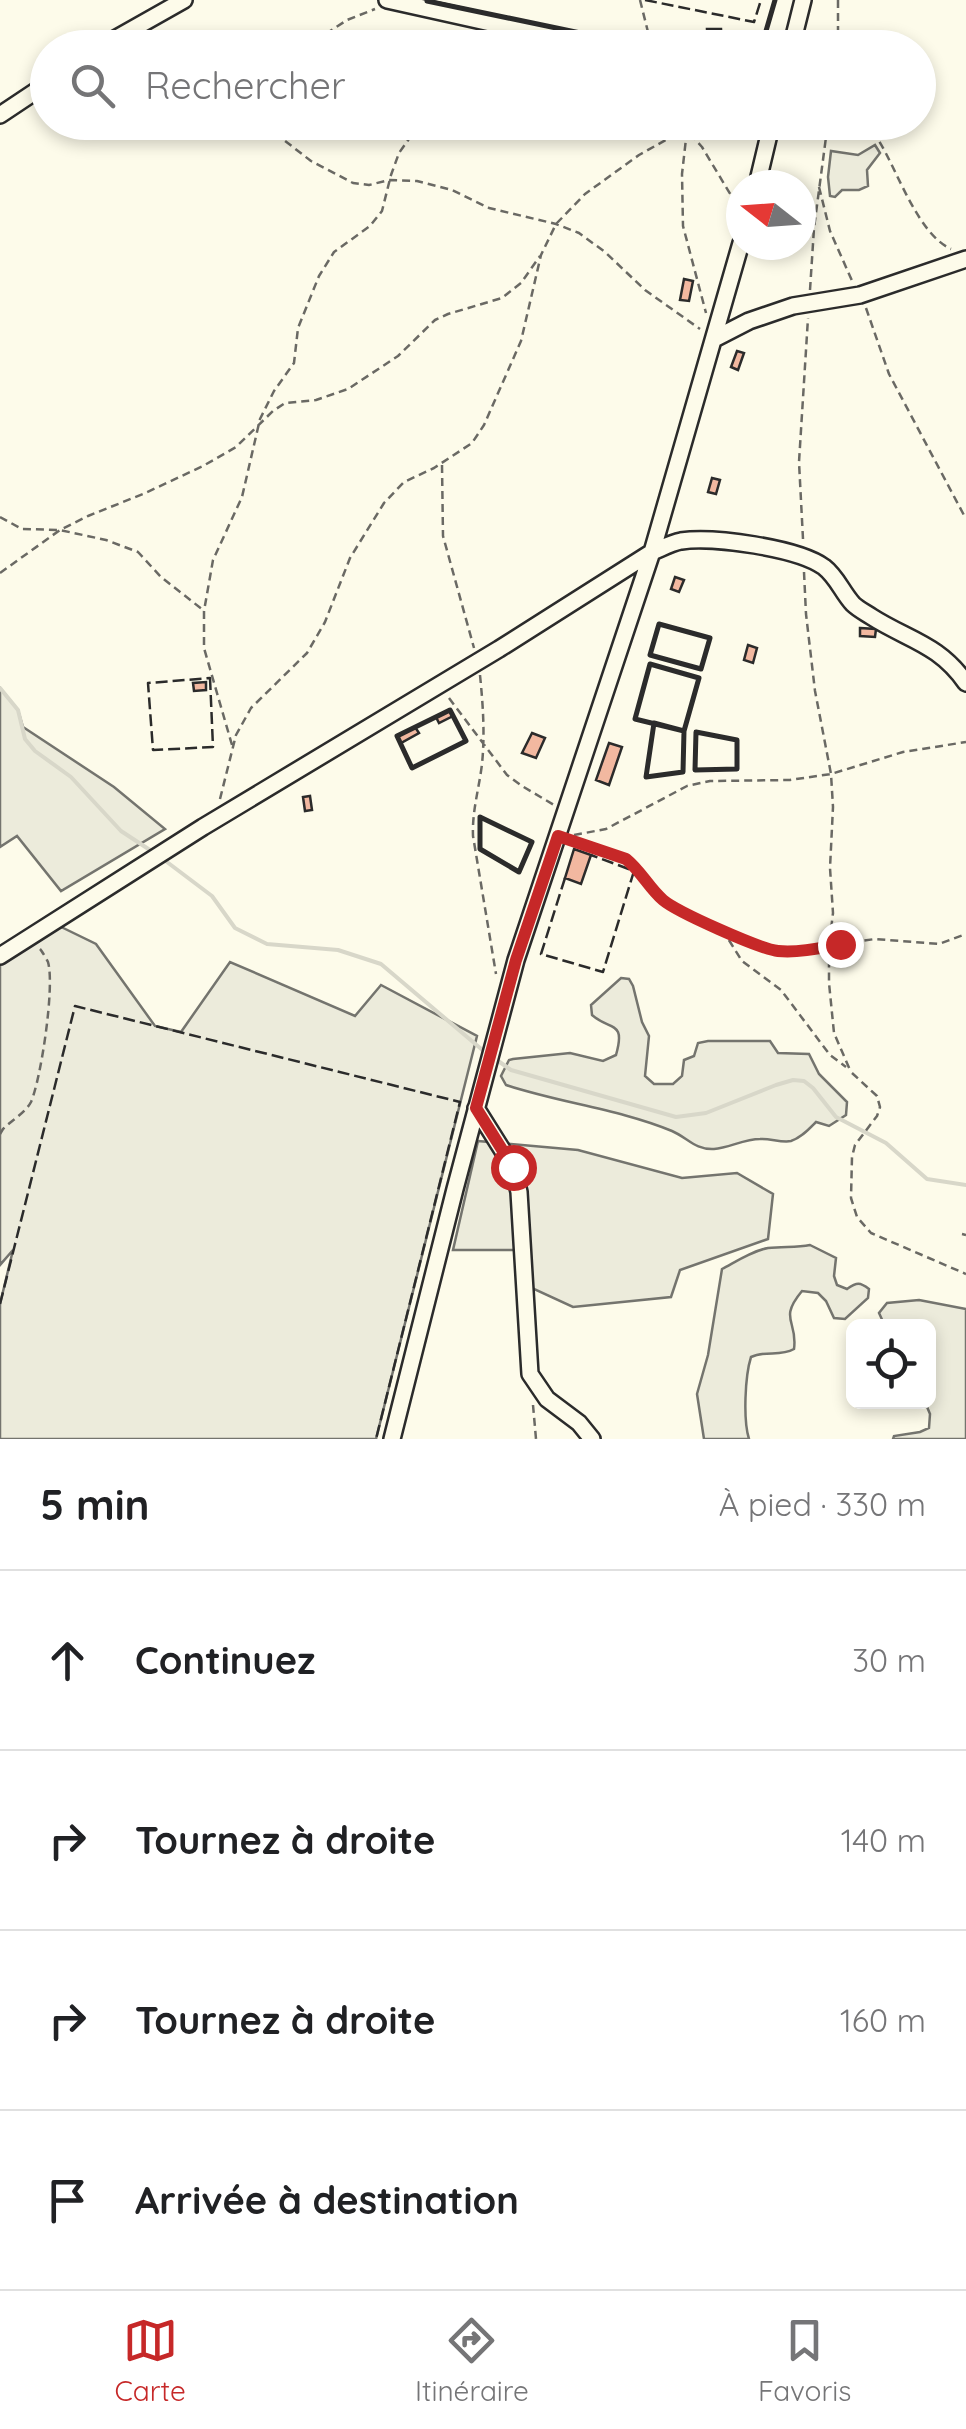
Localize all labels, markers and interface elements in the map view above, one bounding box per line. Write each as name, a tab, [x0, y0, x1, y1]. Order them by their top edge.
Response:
search box	[30, 30, 936, 140]
icon: search	[65, 58, 120, 113]
text: Rechercher	[145, 61, 346, 109]
north arrow	[726, 170, 816, 260]
route end	[818, 922, 864, 968]
route start	[491, 1145, 537, 1191]
map controls	[846, 1319, 936, 1409]
button: locate	[846, 1319, 936, 1409]
text: 5 min	[40, 1478, 150, 1531]
text: À pied · 330 m	[719, 1484, 926, 1524]
icon: ahead	[40, 1633, 95, 1688]
text: Continuez	[135, 1636, 315, 1684]
text: 30 m	[852, 1640, 926, 1680]
icon: right	[40, 1813, 95, 1868]
text: Tournez à droite	[135, 1816, 435, 1864]
text: 140 m	[841, 1820, 926, 1860]
icon: right	[40, 1993, 95, 2048]
text: Tournez à droite	[135, 1996, 435, 2044]
text: 160 m	[840, 2000, 926, 2040]
icon: arrive	[40, 2173, 95, 2228]
text: Arrivée à destination	[135, 2176, 519, 2224]
tab: Carte	[115, 2313, 186, 2408]
tab: Itinéraire	[415, 2313, 529, 2408]
tab: Favoris	[758, 2313, 851, 2408]

